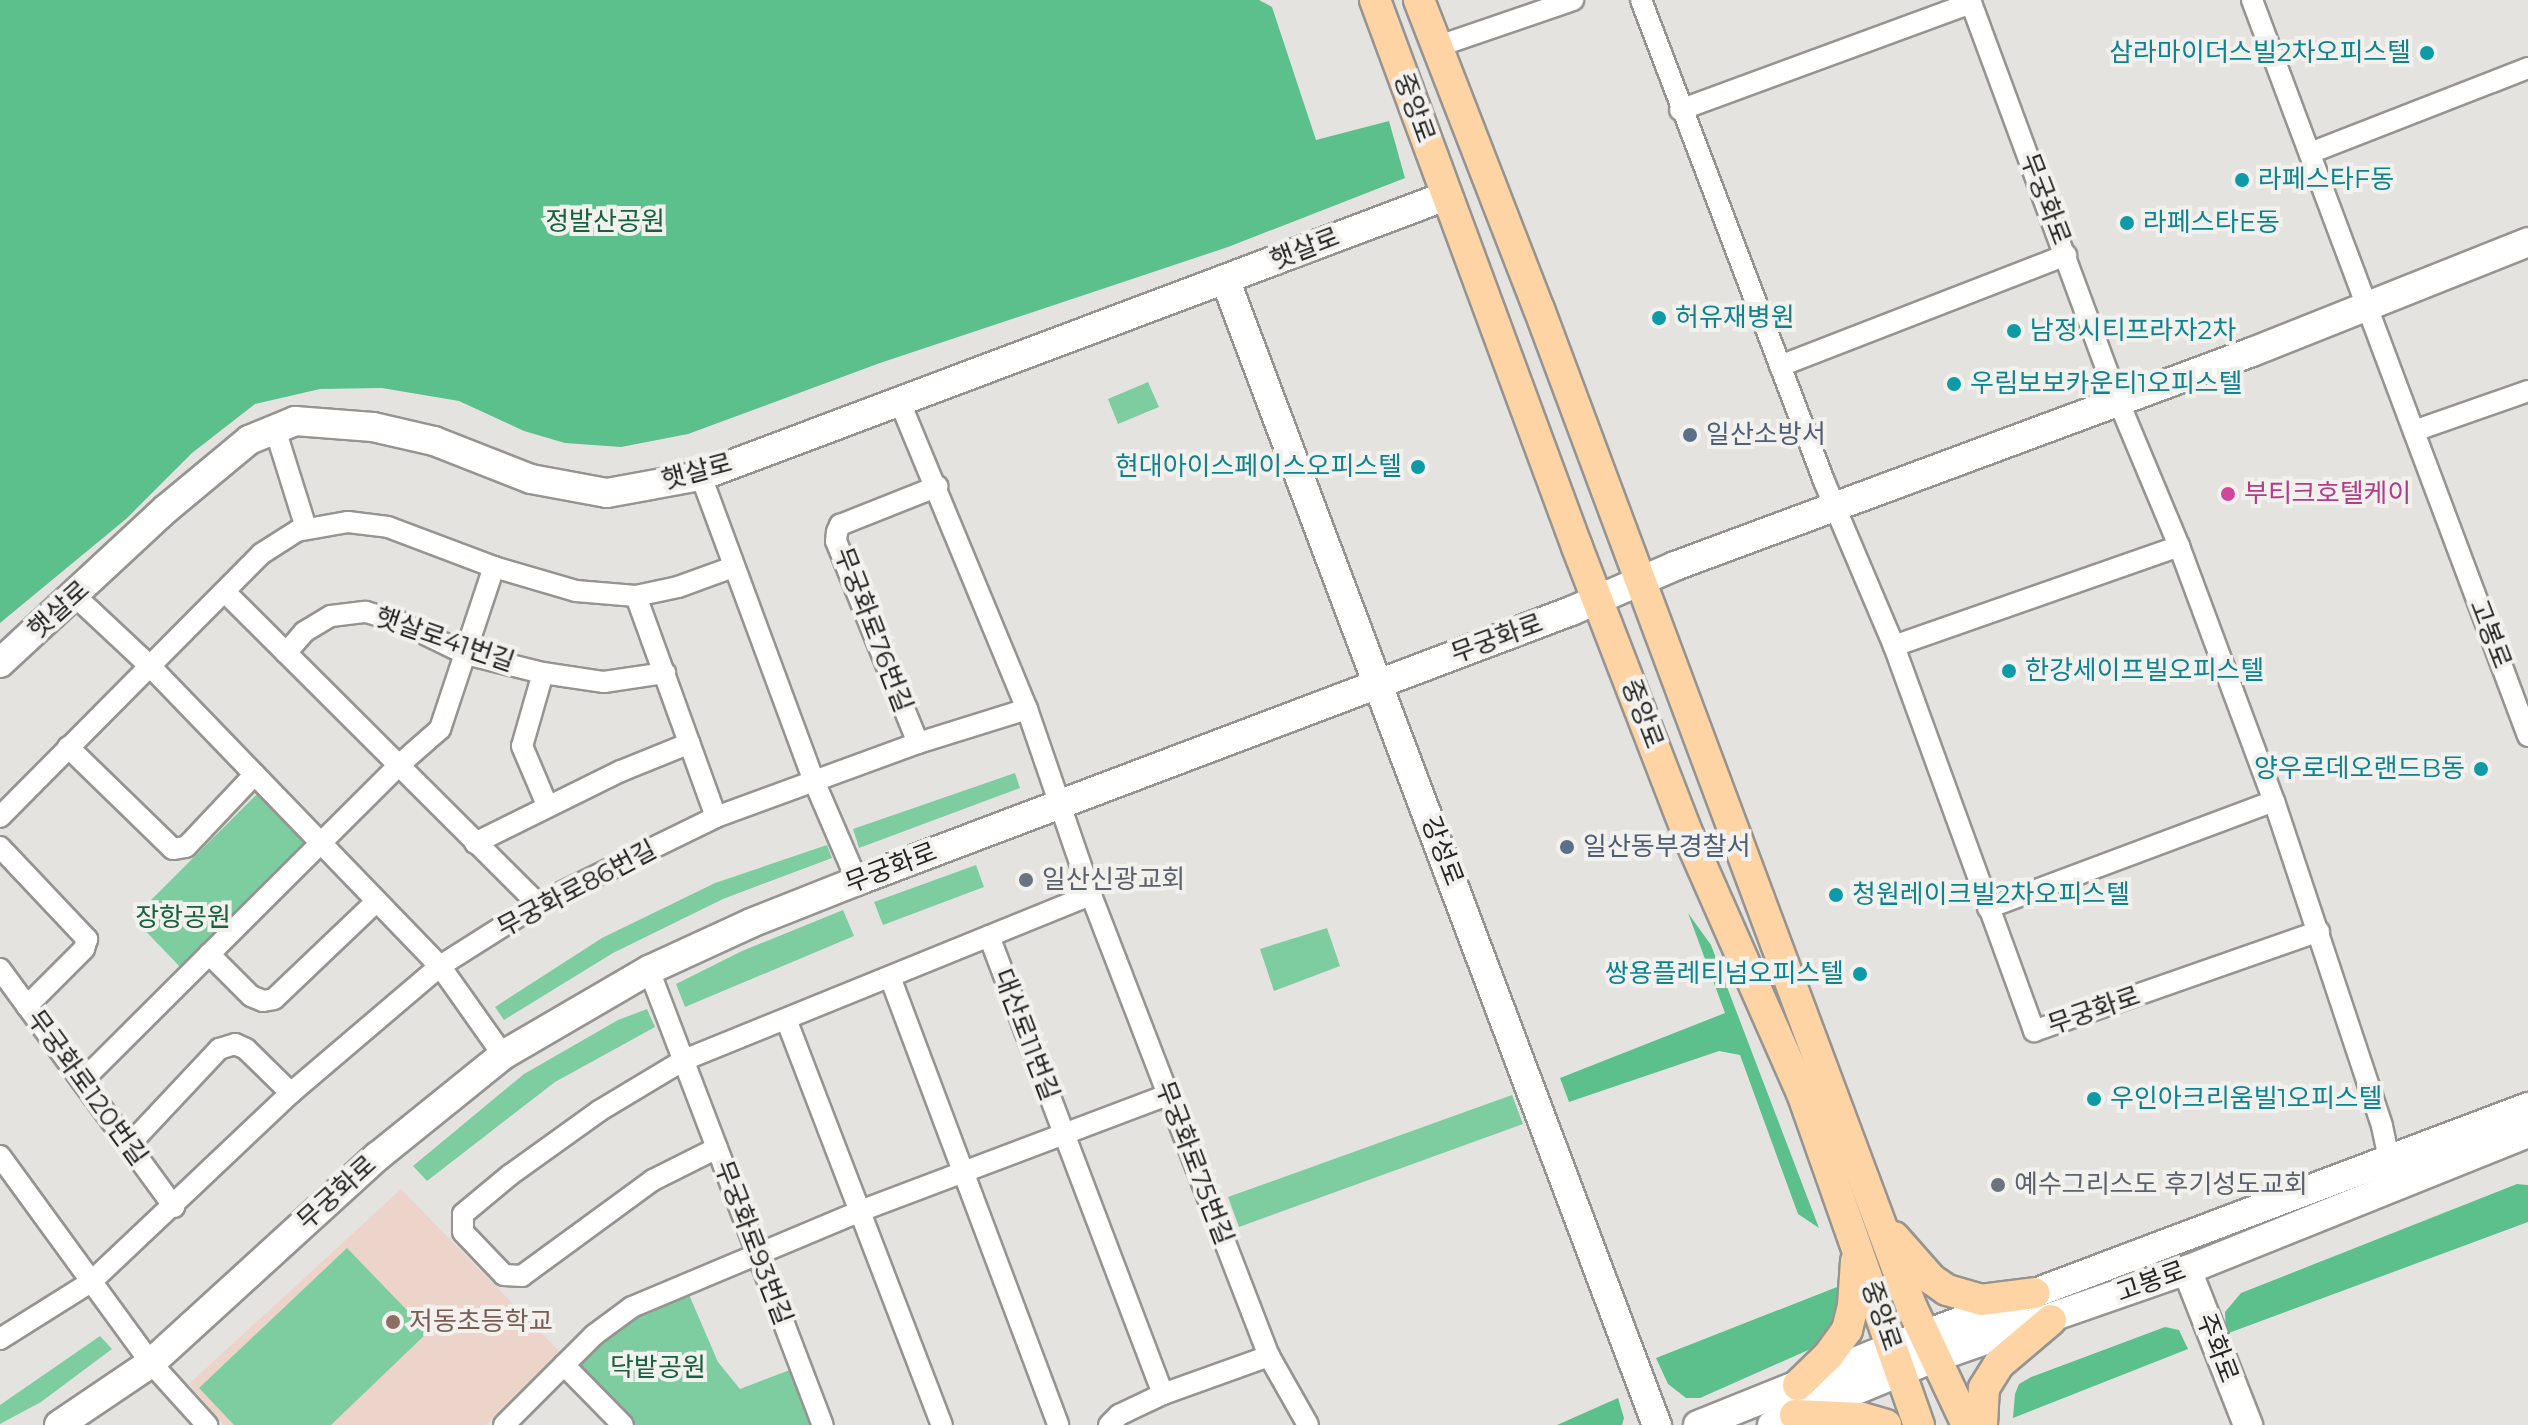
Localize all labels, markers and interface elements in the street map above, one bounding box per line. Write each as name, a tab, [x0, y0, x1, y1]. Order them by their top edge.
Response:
place label: 삼라마이더스빌2차오피스텔	[2109, 37, 2411, 69]
marker: 삼라마이더스빌2차오피스텔	[2418, 44, 2436, 62]
street label: 중앙로	[1387, 69, 1441, 147]
street label: 무궁화로	[2013, 149, 2077, 249]
place label: 라페스타F동	[2258, 164, 2394, 196]
marker: 라페스타F동	[2233, 171, 2251, 189]
park label: 정발산공원	[545, 206, 665, 238]
place label: 라페스타E동	[2143, 207, 2280, 239]
marker: 라페스타E동	[2118, 214, 2136, 232]
street label: 햇살로	[1266, 222, 1344, 276]
place label: 허유재병원	[1675, 302, 1795, 334]
marker: 허유재병원	[1650, 309, 1668, 327]
place label: 남정시티프라자2차	[2030, 315, 2236, 347]
marker: 남정시티프라자2차	[2005, 322, 2023, 340]
place label: 우림보보카운티1오피스텔	[1970, 368, 2243, 400]
marker: 우림보보카운티1오피스텔	[1945, 375, 1963, 393]
place label: 일산소방서	[1706, 419, 1826, 451]
marker: 일산소방서	[1681, 426, 1699, 444]
street label: 햇살로	[658, 448, 736, 496]
place label: 현대아이스페이스오피스텔	[1115, 451, 1402, 483]
marker: 현대아이스페이스오피스텔	[1409, 458, 1427, 476]
place label: 부티크호텔케이	[2244, 478, 2411, 510]
marker: 부티크호텔케이	[2219, 485, 2237, 503]
street label: 무궁화로76번길	[827, 543, 919, 717]
street label: 햇살로	[22, 574, 96, 646]
street label: 고봉로	[2463, 595, 2517, 673]
street label: 햇살로41번길	[371, 602, 519, 678]
street label: 무궁화로	[1447, 608, 1547, 670]
place label: 한강세이프빌오피스텔	[2025, 655, 2264, 687]
marker: 한강세이프빌오피스텔	[2000, 662, 2018, 680]
street label: 중앙로	[1615, 675, 1669, 753]
place label: 양우로데오랜드B동	[2254, 753, 2465, 785]
marker: 양우로데오랜드B동	[2472, 760, 2490, 778]
street label: 강성로	[1415, 812, 1469, 890]
place label: 일산동부경찰서	[1583, 831, 1750, 863]
street label: 무궁화로86번길	[492, 834, 662, 944]
street label: 무궁화로	[841, 836, 941, 900]
marker: 일산동부경찰서	[1558, 838, 1576, 856]
place label: 일산신광교회	[1042, 864, 1186, 896]
marker: 일산신광교회	[1017, 871, 1035, 889]
place label: 청원레이크빌2차오피스텔	[1852, 879, 2130, 911]
marker: 청원레이크빌2차오피스텔	[1827, 886, 1845, 904]
park label: 장항공원	[135, 902, 231, 934]
place label: 쌍용플레티넘오피스텔	[1605, 958, 1844, 990]
street label: 대산로11번길	[987, 965, 1065, 1105]
marker: 쌍용플레티넘오피스텔	[1851, 965, 1869, 983]
street label: 무궁화로	[2044, 981, 2144, 1041]
street label: 무궁화로120번길	[20, 1004, 154, 1172]
street label: 무궁화로75번길	[1148, 1077, 1240, 1249]
place label: 우인아크리움빌1오피스텔	[2110, 1083, 2383, 1115]
marker: 우인아크리움빌1오피스텔	[2085, 1090, 2103, 1108]
street label: 무궁화로	[291, 1149, 383, 1237]
street label: 무궁화로93번길	[707, 1156, 799, 1330]
place label: 예수그리스도 후기성도교회	[2014, 1169, 2308, 1201]
marker: 예수그리스도 후기성도교회	[1989, 1176, 2007, 1194]
street label: 고봉로	[2112, 1255, 2190, 1309]
street label: 중앙로	[1855, 1277, 1907, 1355]
place label: 저동초등학교	[409, 1306, 553, 1338]
street label: 주화로	[2190, 1309, 2244, 1387]
marker: 저동초등학교	[384, 1313, 402, 1331]
park label: 닥밭공원	[610, 1352, 706, 1384]

